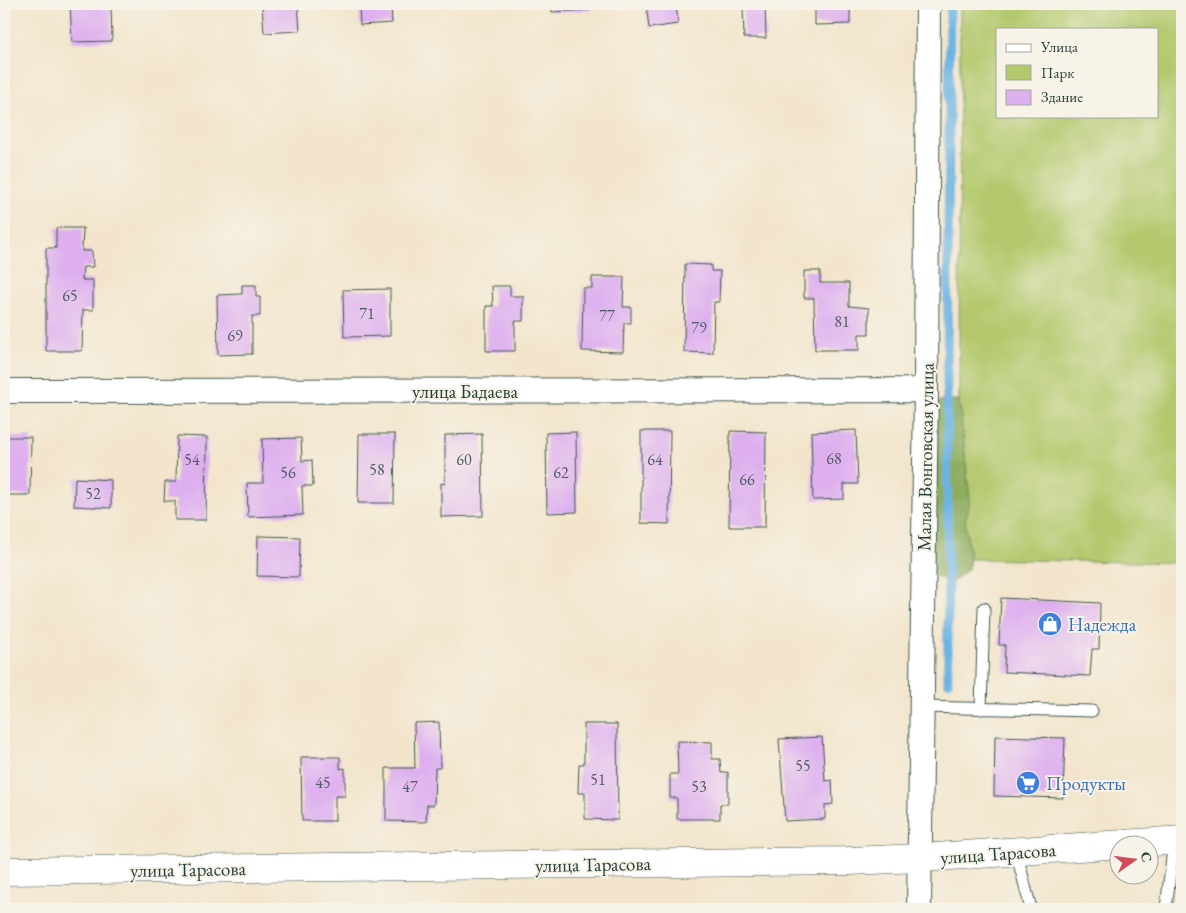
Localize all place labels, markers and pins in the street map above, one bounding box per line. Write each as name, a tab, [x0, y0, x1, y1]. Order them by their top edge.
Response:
shop icon: Надежда	[1037, 611, 1063, 637]
place label: Надежда	[1068, 612, 1137, 637]
supermarket icon: Продукты	[1015, 770, 1041, 796]
place label: Продукты	[1046, 771, 1126, 796]

